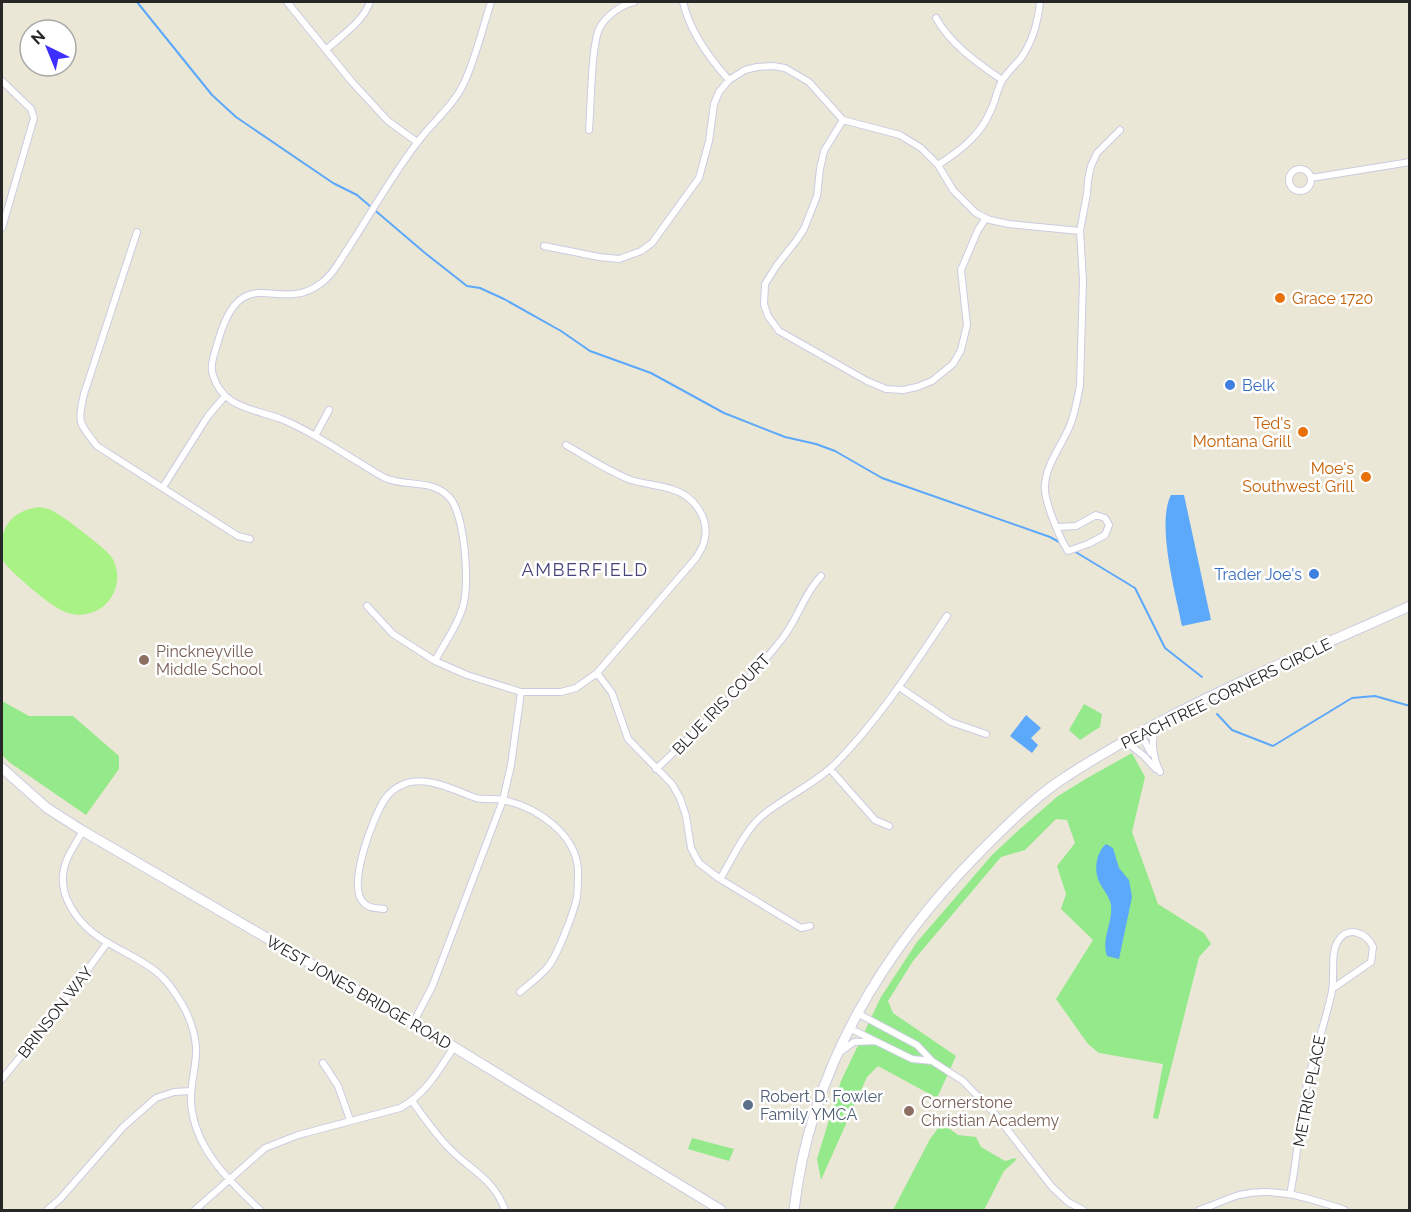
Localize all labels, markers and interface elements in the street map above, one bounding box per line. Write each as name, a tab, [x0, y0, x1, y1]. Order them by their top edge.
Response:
north arrow	[18, 18, 78, 78]
text: N	[27, 26, 49, 49]
place label: Grace 1720	[1292, 289, 1373, 308]
marker: Grace 1720	[1273, 291, 1287, 305]
place label: Belk	[1242, 376, 1275, 395]
marker: Belk	[1223, 378, 1237, 392]
place label: Ted's Montana Grill	[1193, 414, 1292, 451]
marker: Ted's Montana Grill	[1296, 425, 1310, 439]
place label: Moe's Southwest Grill	[1242, 459, 1355, 496]
marker: Moe's Southwest Grill	[1359, 470, 1373, 484]
district label: AMBERFIELD	[521, 559, 649, 580]
place label: Trader Joe's	[1214, 565, 1302, 584]
marker: Trader Joe's	[1307, 567, 1321, 581]
street label: PEACHTREE CORNERS CIRCLE	[1118, 634, 1335, 753]
place label: Pinckneyville Middle School	[156, 642, 263, 679]
street label: BLUE IRIS COURT	[668, 650, 774, 759]
marker: Pinckneyville Middle School	[137, 653, 151, 667]
street label: WEST JONES BRIDGE ROAD	[263, 932, 455, 1053]
street label: BRINSON WAY	[14, 962, 97, 1062]
street label: METRIC PLACE	[1289, 1033, 1330, 1149]
place label: Robert D. Fowler Family YMCA	[760, 1087, 883, 1124]
place label: Cornerstone Christian Academy	[921, 1093, 1060, 1130]
marker: Robert D. Fowler Family YMCA	[741, 1098, 755, 1112]
marker: Cornerstone Christian Academy	[902, 1104, 916, 1118]

